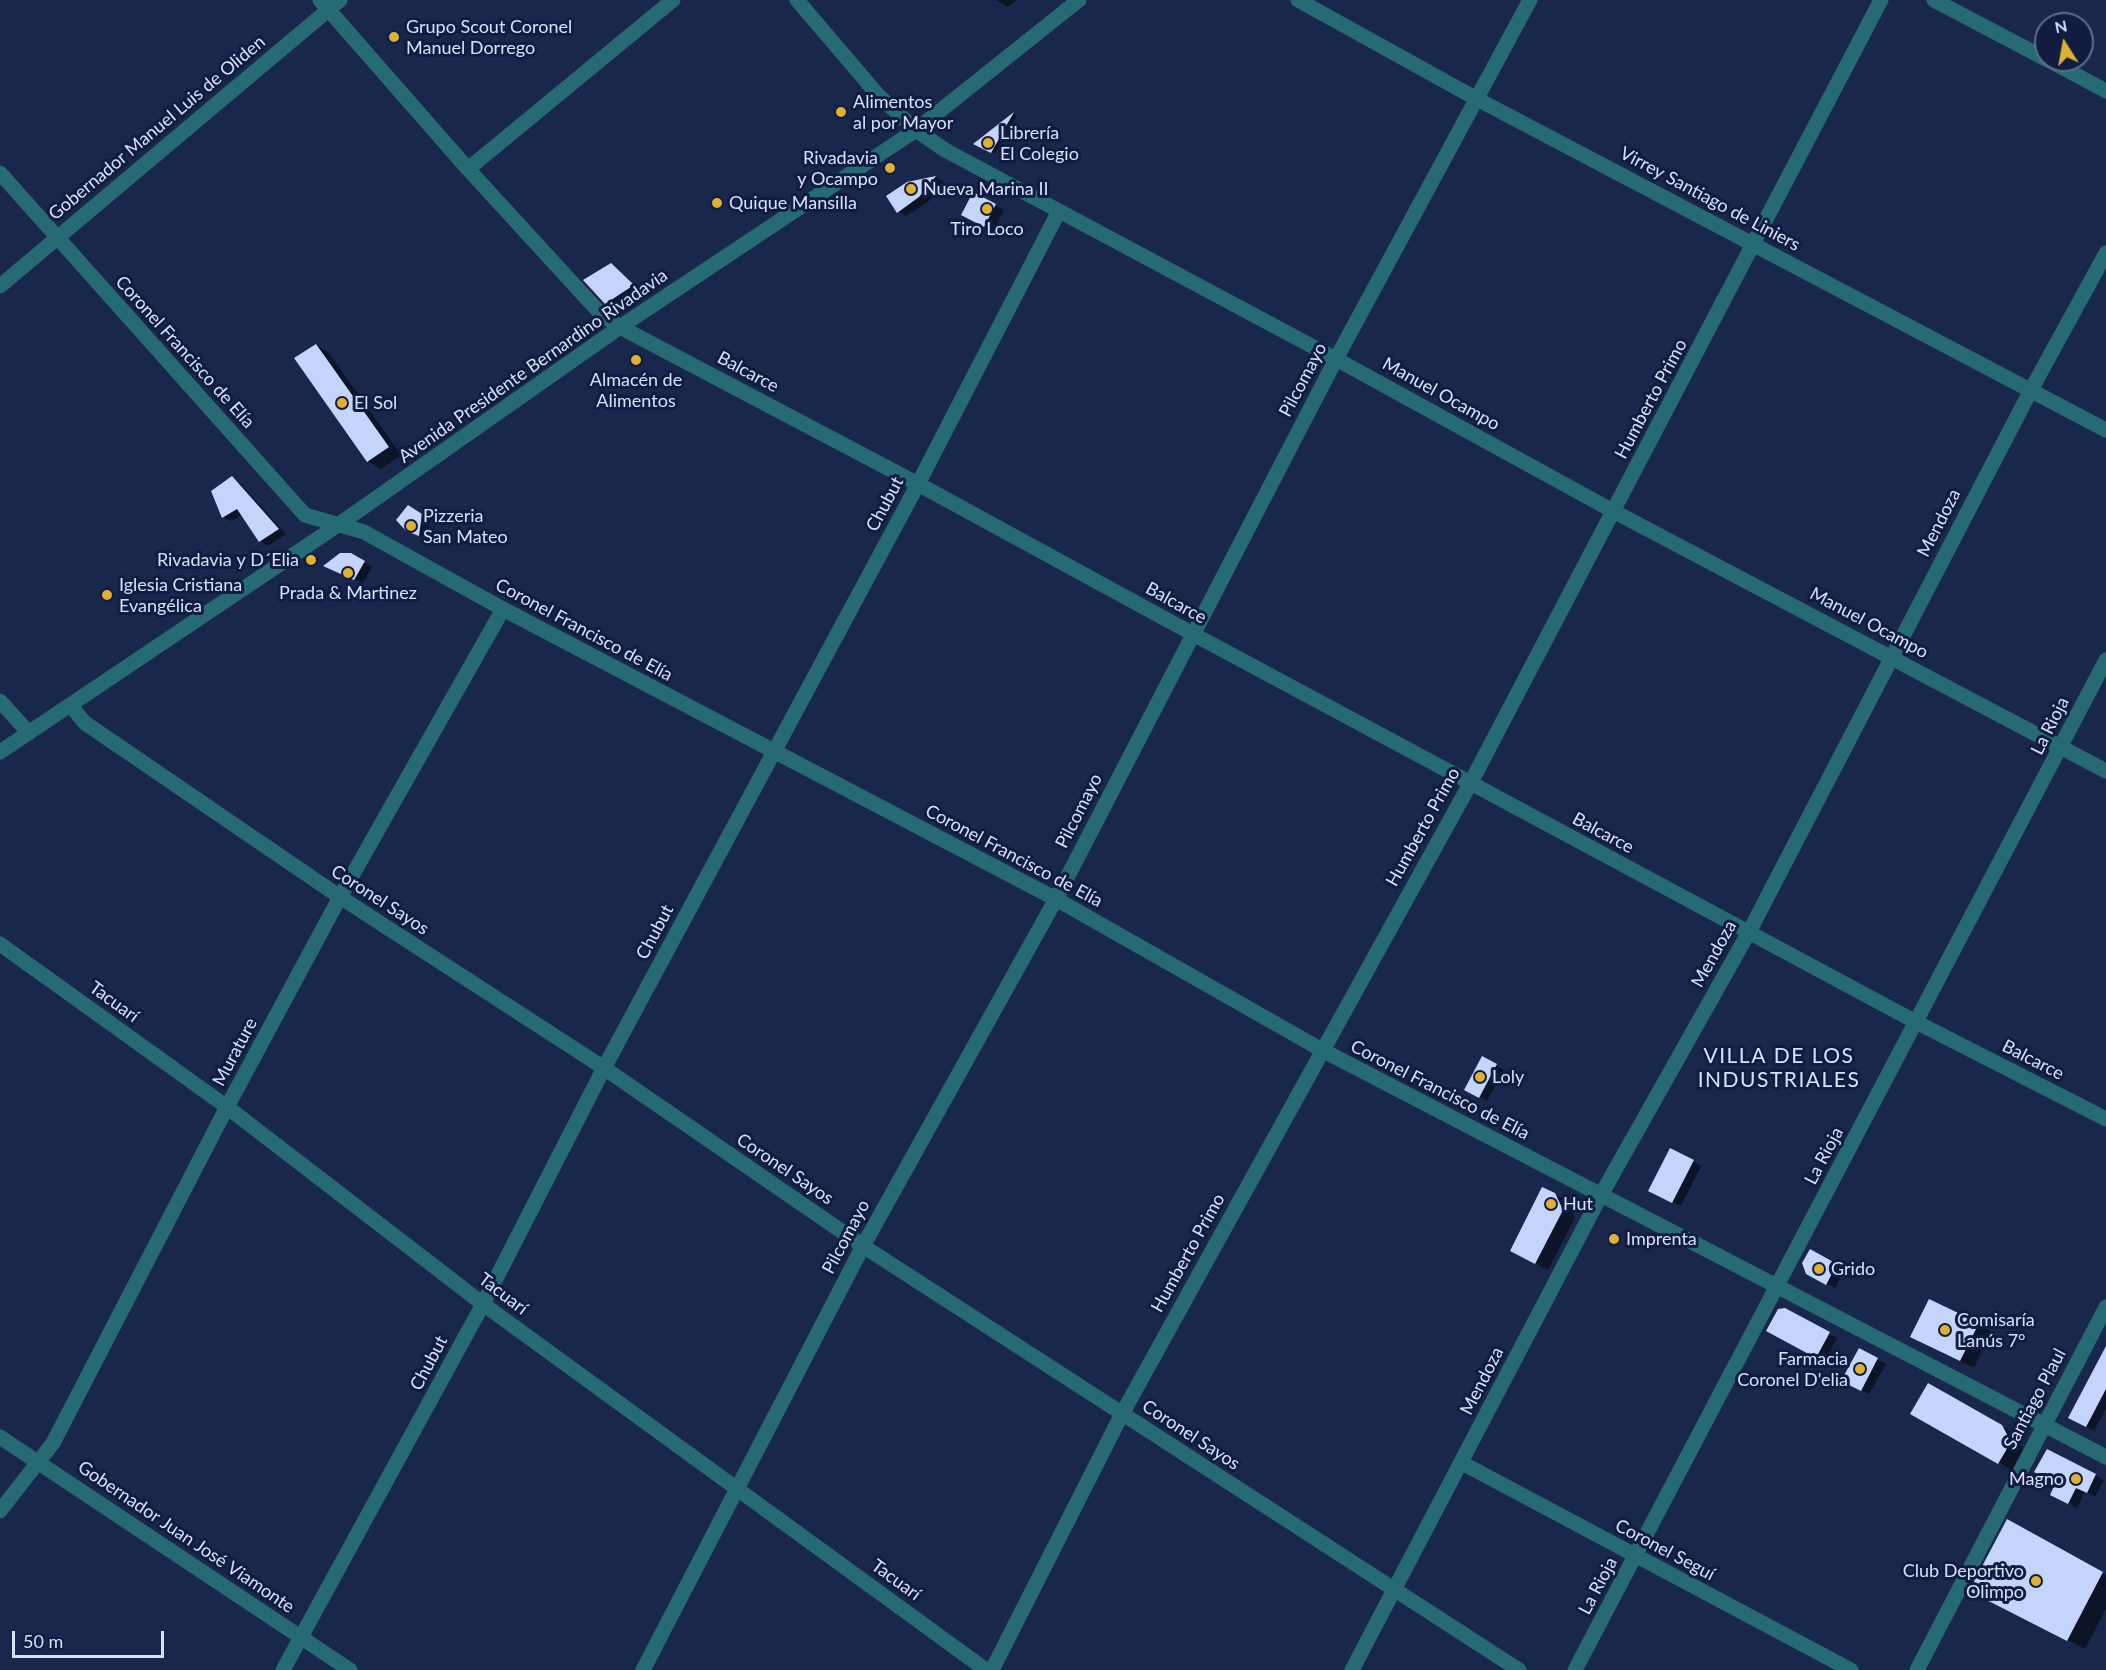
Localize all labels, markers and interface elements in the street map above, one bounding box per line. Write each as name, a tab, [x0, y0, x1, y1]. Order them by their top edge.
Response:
north arrow	[2034, 12, 2094, 72]
text: N	[2053, 15, 2069, 36]
place label: Grupo Scout Coronel Manuel Dorrego	[406, 16, 572, 58]
marker: Grupo Scout Coronel Manuel Dorrego	[387, 30, 401, 44]
street label: Gobernador Manuel Luis de Oliden	[44, 31, 270, 225]
place label: Alimentos al por Mayor	[853, 91, 953, 134]
marker: Alimentos al por Mayor	[834, 105, 848, 119]
place label: Librería El Colegio	[1000, 122, 1079, 164]
marker: Librería El Colegio	[981, 136, 995, 150]
street label: Virrey Santiago de Liniers	[1616, 142, 1804, 256]
place label: Rivadavia y Ocampo	[797, 147, 878, 190]
marker: Rivadavia y Ocampo	[883, 161, 897, 175]
place label: Nueva Marina II	[923, 178, 1049, 200]
marker: Nueva Marina II	[904, 182, 918, 196]
place label: Quique Mansilla	[729, 192, 857, 214]
marker: Quique Mansilla	[710, 196, 724, 210]
marker: Tiro Loco	[980, 202, 994, 216]
place label: Tiro Loco	[950, 218, 1024, 240]
street label: Avenida Presidente Bernardino Rivadavia	[394, 264, 672, 468]
street label: Coronel Francisco de Elía	[111, 271, 259, 433]
street label: Humberto Primo	[1610, 336, 1692, 462]
street label: Pilcomayo	[1275, 339, 1331, 421]
street label: Balcarce	[714, 347, 782, 397]
marker: Almacén de Alimentos	[629, 353, 643, 367]
street label: Manuel Ocampo	[1379, 353, 1503, 435]
place label: Almacén de Alimentos	[590, 369, 682, 412]
place label: El Sol	[354, 392, 397, 414]
marker: El Sol	[335, 396, 349, 410]
street label: Chubut	[862, 473, 908, 535]
street label: Mendoza	[1913, 485, 1965, 561]
place label: Pizzeria San Mateo	[423, 505, 508, 548]
marker: Pizzeria San Mateo	[404, 519, 418, 533]
place label: Rivadavia y D´Elia	[157, 549, 299, 571]
marker: Rivadavia y D´Elia	[304, 553, 318, 567]
marker: Prada & Martinez	[341, 566, 355, 580]
place label: Iglesia Cristiana Evangélica	[119, 574, 242, 616]
street label: Coronel Francisco de Elía	[492, 574, 676, 686]
street label: Balcarce	[1142, 577, 1210, 629]
place label: Prada & Martinez	[279, 582, 417, 604]
street label: Manuel Ocampo	[1806, 583, 1932, 663]
marker: Iglesia Cristiana Evangélica	[100, 588, 114, 602]
street label: La Rioja	[2026, 694, 2074, 758]
street label: Humberto Primo	[1381, 764, 1465, 890]
street label: Pilcomayo	[1051, 770, 1107, 852]
street label: Coronel Francisco de Elía	[922, 800, 1106, 912]
street label: Balcarce	[1569, 808, 1637, 858]
street label: Coronel Sayos	[327, 860, 433, 940]
street label: Chubut	[632, 901, 678, 963]
street label: Mendoza	[1687, 917, 1741, 991]
street label: Tacuarí	[85, 977, 143, 1027]
street label: Murature	[208, 1014, 262, 1090]
street label: Balcarce	[1999, 1035, 2067, 1085]
street label: Coronel Francisco de Elía	[1347, 1036, 1533, 1144]
district label: VILLA DE LOS INDUSTRIALES	[1698, 1043, 1860, 1093]
place label: Loly	[1492, 1066, 1524, 1088]
marker: Loly	[1473, 1070, 1487, 1084]
street label: La Rioja	[1800, 1124, 1848, 1188]
street label: Coronel Sayos	[732, 1129, 838, 1209]
street label: Humberto Primo	[1146, 1190, 1230, 1316]
place label: Hut	[1563, 1193, 1593, 1215]
street label: Pilcomayo	[818, 1196, 874, 1278]
marker: Hut	[1544, 1197, 1558, 1211]
place label: Imprenta	[1626, 1228, 1697, 1250]
marker: Imprenta	[1607, 1232, 1621, 1246]
place label: Grido	[1831, 1258, 1875, 1280]
marker: Grido	[1812, 1262, 1826, 1276]
street label: Tacuarí	[474, 1269, 532, 1319]
place label: Comisaría Lanús 7°	[1957, 1309, 2035, 1352]
marker: Comisaría Lanús 7°	[1938, 1323, 1952, 1337]
street label: Chubut	[406, 1332, 452, 1394]
street label: Mendoza	[1456, 1343, 1508, 1419]
street label: Santiago Plaul	[1999, 1345, 2071, 1453]
place label: Farmacia Coronel D'elia	[1737, 1348, 1848, 1390]
marker: Farmacia Coronel D'elia	[1853, 1362, 1867, 1376]
street label: Coronel Sayos	[1138, 1395, 1244, 1475]
street label: Gobernador Juan José Viamonte	[74, 1456, 298, 1618]
place label: Magno	[2009, 1468, 2064, 1490]
marker: Magno	[2069, 1472, 2083, 1486]
street label: Coronel Seguí	[1611, 1515, 1719, 1585]
street label: La Rioja	[1574, 1554, 1622, 1618]
street label: Tacuarí	[867, 1555, 925, 1605]
place label: Club Deportivo Olimpo	[1903, 1560, 2024, 1602]
marker: Club Deportivo Olimpo	[2029, 1574, 2043, 1588]
scale bar	[15, 1619, 166, 1657]
text: 50 m	[23, 1630, 63, 1652]

